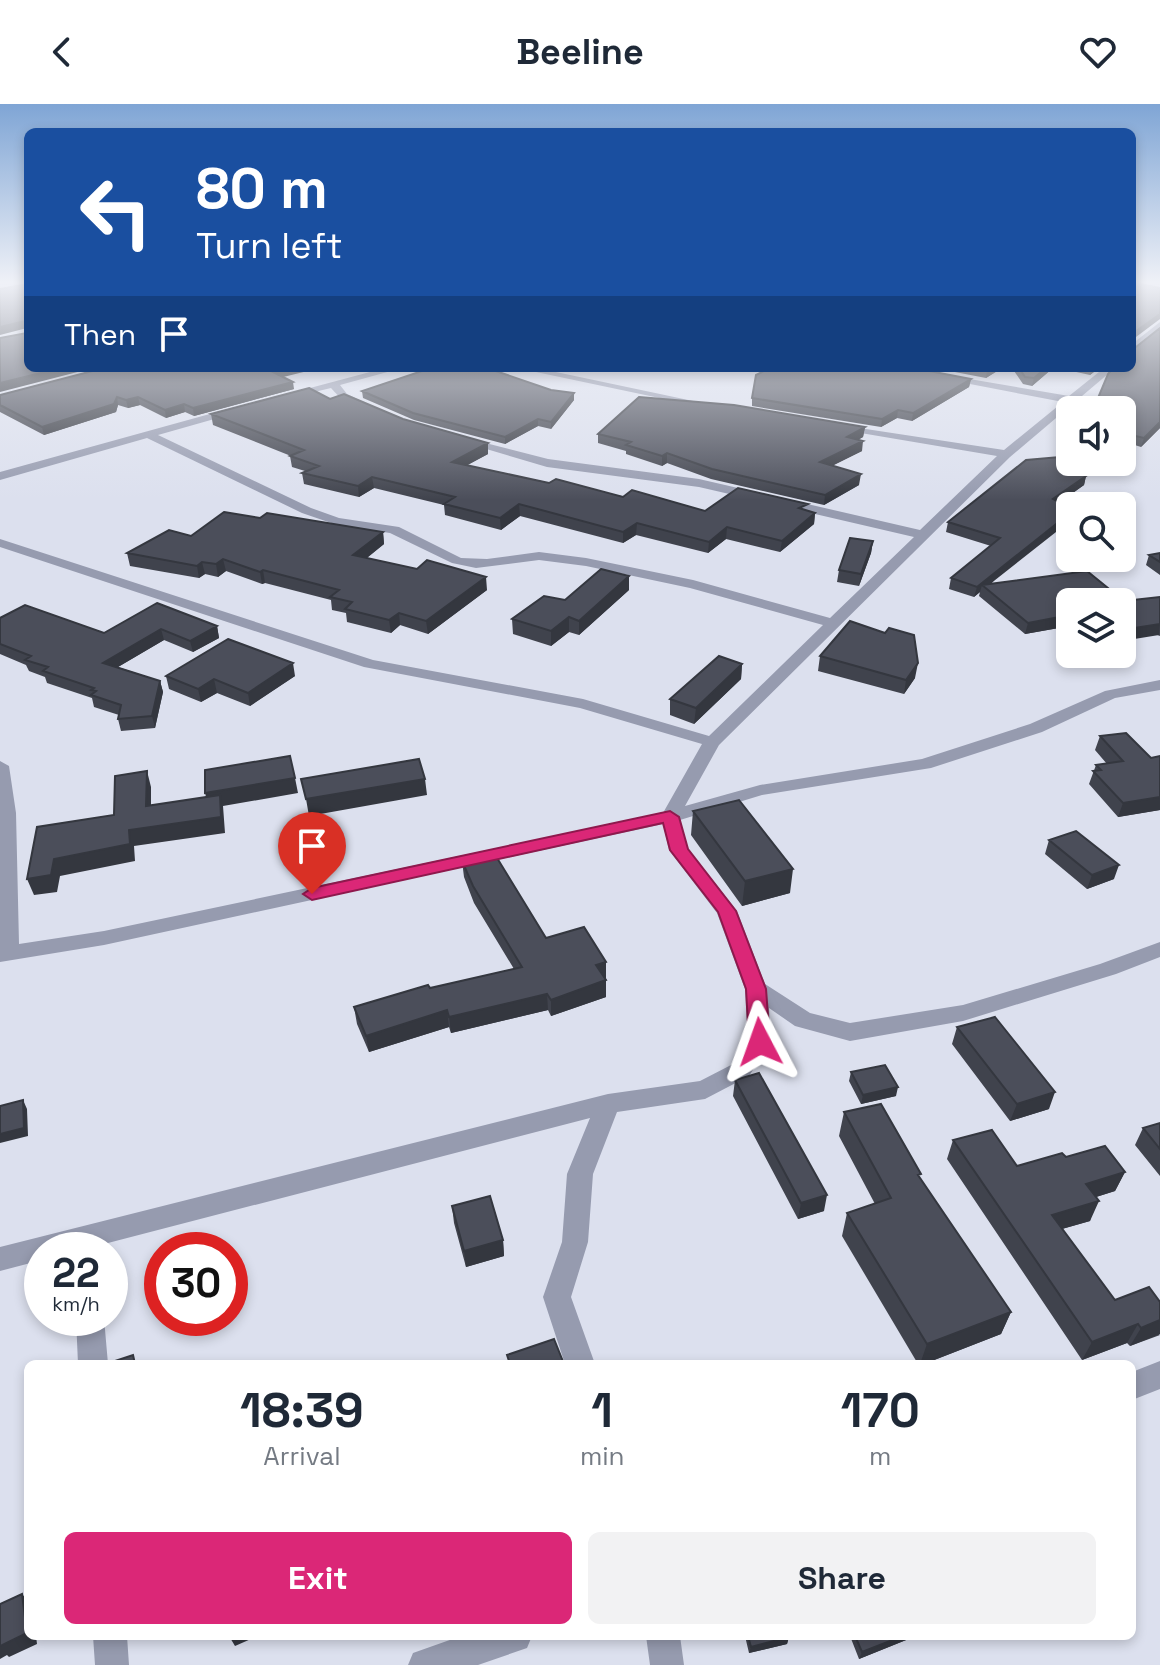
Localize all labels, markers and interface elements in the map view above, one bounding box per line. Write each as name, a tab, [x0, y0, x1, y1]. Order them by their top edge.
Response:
text: Beeline	[516, 29, 644, 75]
icon: back	[40, 30, 84, 74]
icon: heart	[1076, 30, 1120, 74]
text: 80 m	[196, 153, 328, 224]
icon: left	[64, 160, 168, 264]
text: Turn left	[196, 223, 343, 269]
icon: arrive	[152, 312, 196, 356]
text: Then	[64, 315, 136, 354]
map controls	[1056, 396, 1136, 668]
button: sound	[1056, 396, 1136, 476]
button: search	[1056, 492, 1136, 572]
button: layers	[1056, 588, 1136, 668]
pin	[278, 812, 346, 894]
icon: arrive	[290, 824, 334, 868]
position arrow	[718, 1000, 802, 1084]
speed limit sign: 30	[144, 1232, 248, 1336]
text: 22	[52, 1248, 100, 1299]
text: km/h	[52, 1291, 100, 1317]
text: 18:39	[240, 1380, 364, 1441]
text: 1	[591, 1380, 613, 1441]
text: 170	[841, 1380, 920, 1441]
text: Arrival	[263, 1439, 341, 1473]
text: min	[580, 1439, 625, 1473]
text: m	[869, 1439, 891, 1473]
button: Exit	[64, 1532, 572, 1624]
button: Share	[588, 1532, 1096, 1624]

